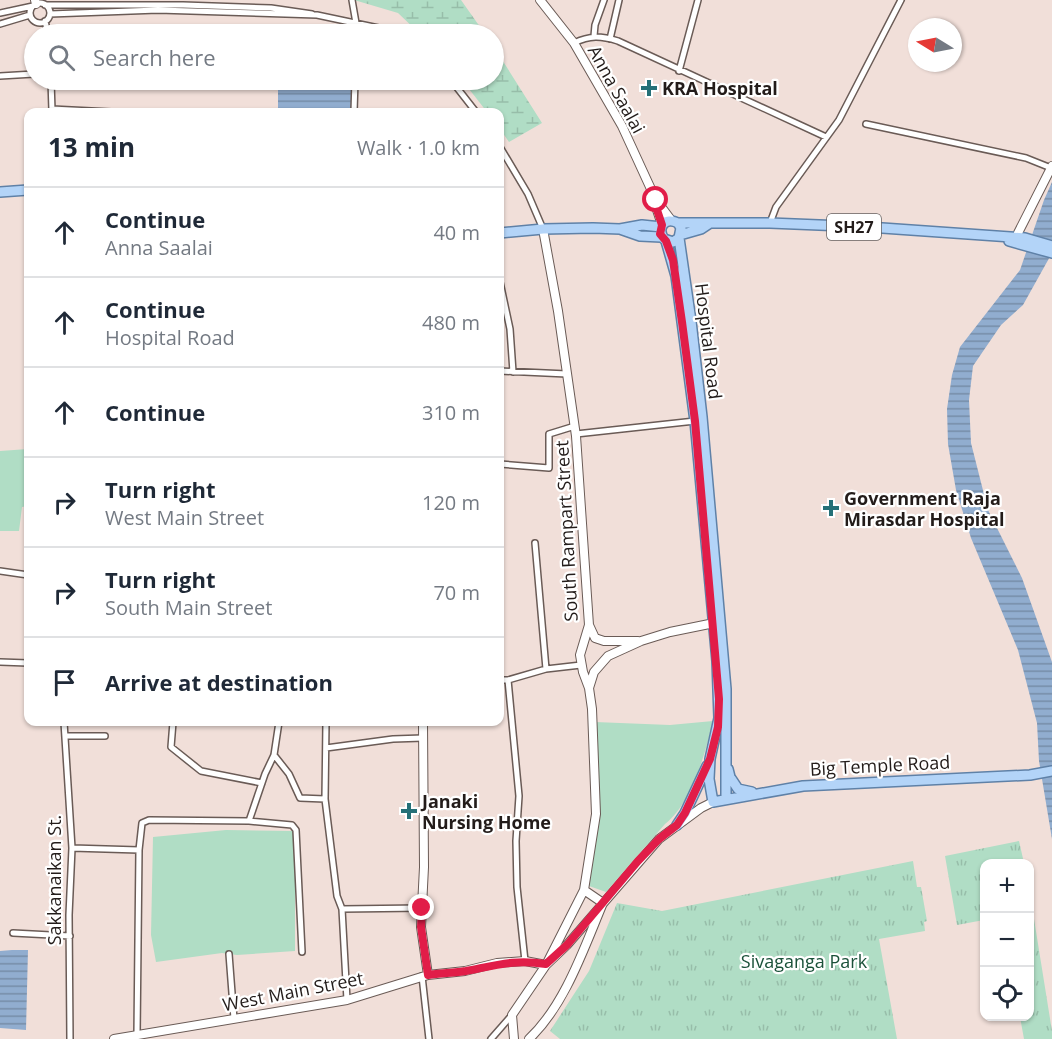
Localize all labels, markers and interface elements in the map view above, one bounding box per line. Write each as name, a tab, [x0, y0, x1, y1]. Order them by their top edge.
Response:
north arrow	[908, 18, 962, 72]
search box	[24, 24, 504, 90]
icon: search	[45, 41, 78, 74]
street label: Anna Saalai	[583, 41, 651, 137]
text: Search here	[93, 42, 216, 72]
place label: KRA Hospital	[662, 76, 778, 100]
marker: KRA Hospital	[640, 79, 658, 97]
text: 13 min	[48, 129, 135, 165]
text: Walk · 1.0 km	[357, 134, 480, 161]
route start	[642, 186, 668, 212]
text: Continue	[105, 204, 205, 234]
road number: SH27	[827, 214, 881, 240]
icon: ahead	[48, 216, 81, 249]
text: 40 m	[433, 219, 480, 246]
text: Anna Saalai	[105, 234, 213, 261]
street label: Hospital Road	[690, 282, 728, 400]
text: Continue	[105, 294, 205, 324]
icon: ahead	[48, 306, 81, 339]
text: 480 m	[422, 309, 480, 336]
text: Hospital Road	[105, 324, 235, 351]
icon: ahead	[48, 396, 81, 429]
text: Continue	[105, 397, 205, 427]
text: 310 m	[422, 399, 480, 426]
street label: South Rampart Street	[549, 440, 583, 622]
text: Turn right	[105, 474, 216, 504]
icon: right	[48, 486, 81, 519]
place label: Government Raja Mirasdar Hospital	[844, 486, 1005, 531]
text: 120 m	[422, 489, 480, 516]
marker: Government Raja Mirasdar Hospital	[822, 499, 840, 517]
text: West Main Street	[105, 504, 264, 531]
text: Turn right	[105, 564, 216, 594]
icon: right	[48, 576, 81, 609]
text: 70 m	[433, 579, 480, 606]
text: South Main Street	[105, 594, 272, 621]
icon: arrive	[48, 666, 81, 699]
text: Arrive at destination	[105, 667, 333, 697]
street label: Big Temple Road	[809, 749, 951, 781]
place label: Janaki Nursing Home	[420, 789, 551, 834]
marker: Janaki Nursing Home	[400, 802, 418, 820]
street label: Sakkanaikan St.	[42, 815, 66, 945]
map controls	[980, 859, 1034, 1021]
button: +	[980, 859, 1034, 913]
route end	[408, 894, 434, 920]
button: −	[980, 913, 1034, 967]
park label: Sivaganga Park	[741, 949, 868, 973]
street label: West Main Street	[220, 966, 366, 1016]
button: locate	[980, 967, 1034, 1021]

